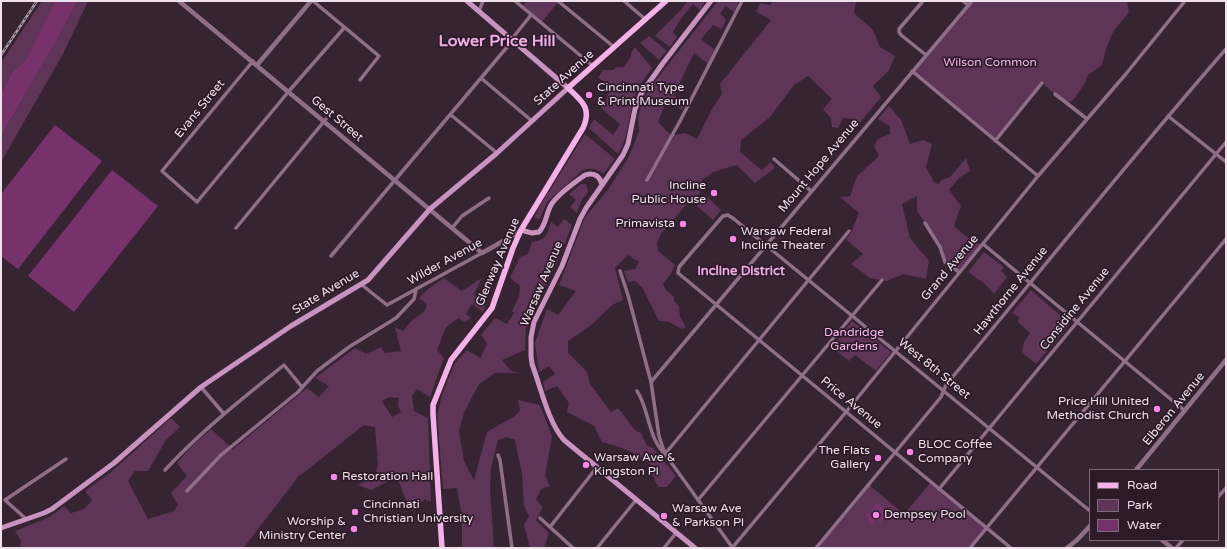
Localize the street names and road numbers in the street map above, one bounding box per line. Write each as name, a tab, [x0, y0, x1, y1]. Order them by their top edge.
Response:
street label: State Avenue	[531, 47, 597, 109]
street label: Evans Street	[172, 77, 228, 141]
street label: Gest Street	[308, 93, 366, 145]
street label: Mount Hope Avenue	[776, 116, 862, 216]
street label: Glenway Avenue	[473, 216, 523, 308]
street label: Grand Avenue	[918, 232, 982, 304]
street label: Wilder Avenue	[405, 236, 485, 288]
street label: Warsaw Avenue	[518, 239, 566, 329]
street label: Hawthorne Avenue	[971, 244, 1051, 338]
street label: Considine Avenue	[1037, 265, 1113, 353]
street label: State Avenue	[290, 266, 362, 318]
street label: West 8th Street	[895, 336, 973, 402]
street label: Elberon Avenue	[1140, 369, 1208, 449]
street label: Price Avenue	[817, 374, 885, 432]

